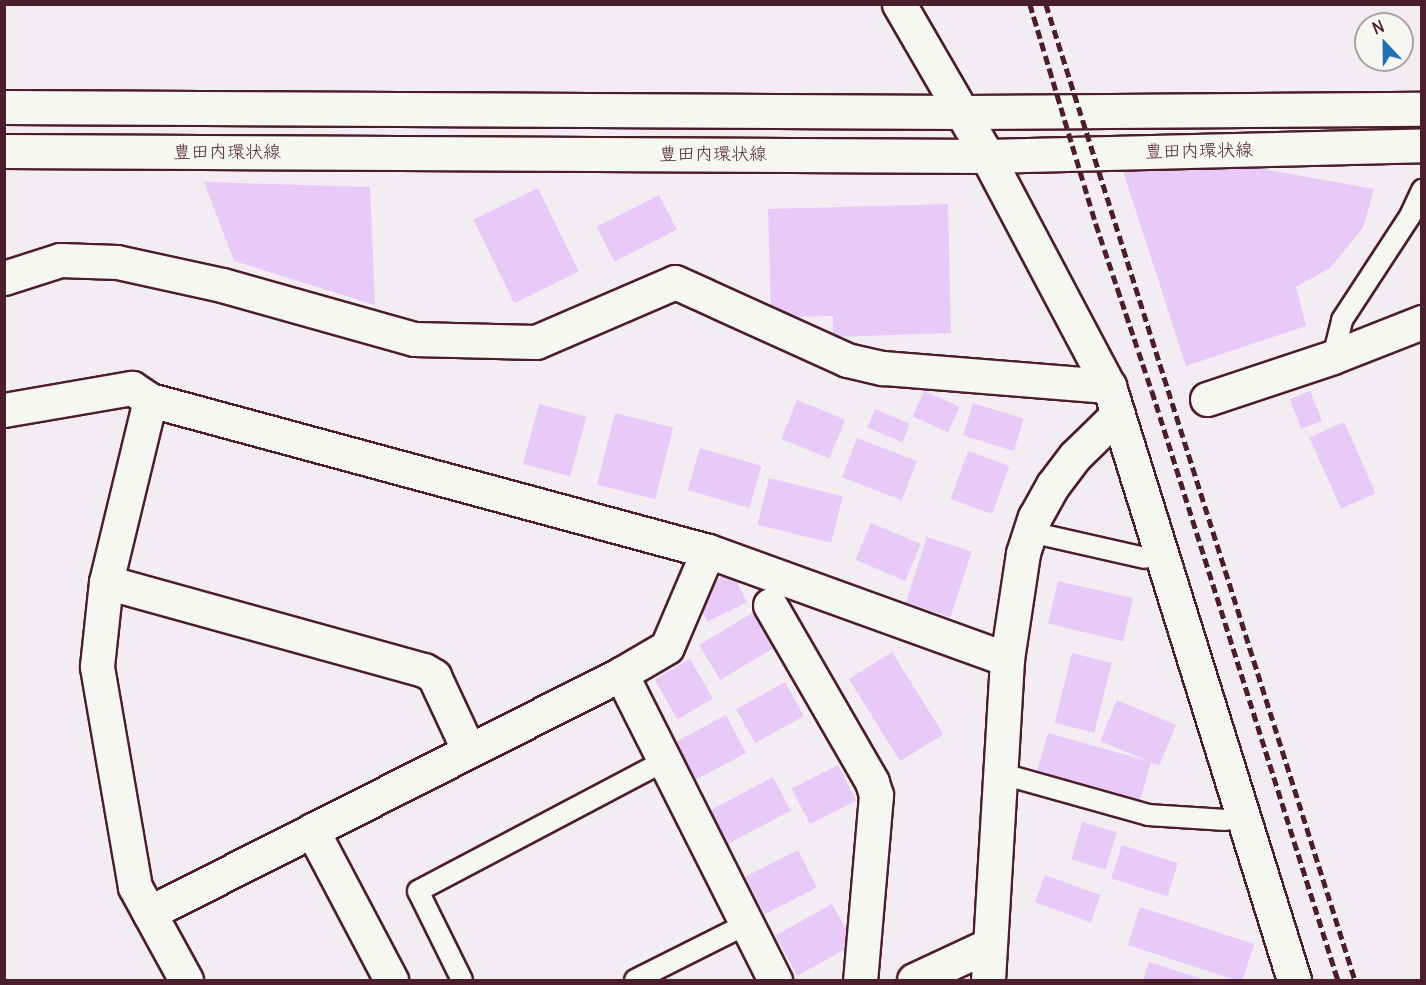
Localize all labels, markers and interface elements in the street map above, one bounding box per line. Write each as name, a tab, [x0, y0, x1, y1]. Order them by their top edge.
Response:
north arrow	[1354, 12, 1414, 72]
text: N	[1369, 16, 1387, 39]
street label: 豊田内環状線	[1145, 139, 1253, 163]
street label: 豊田内環状線	[173, 141, 281, 163]
street label: 豊田内環状線	[659, 143, 767, 165]

